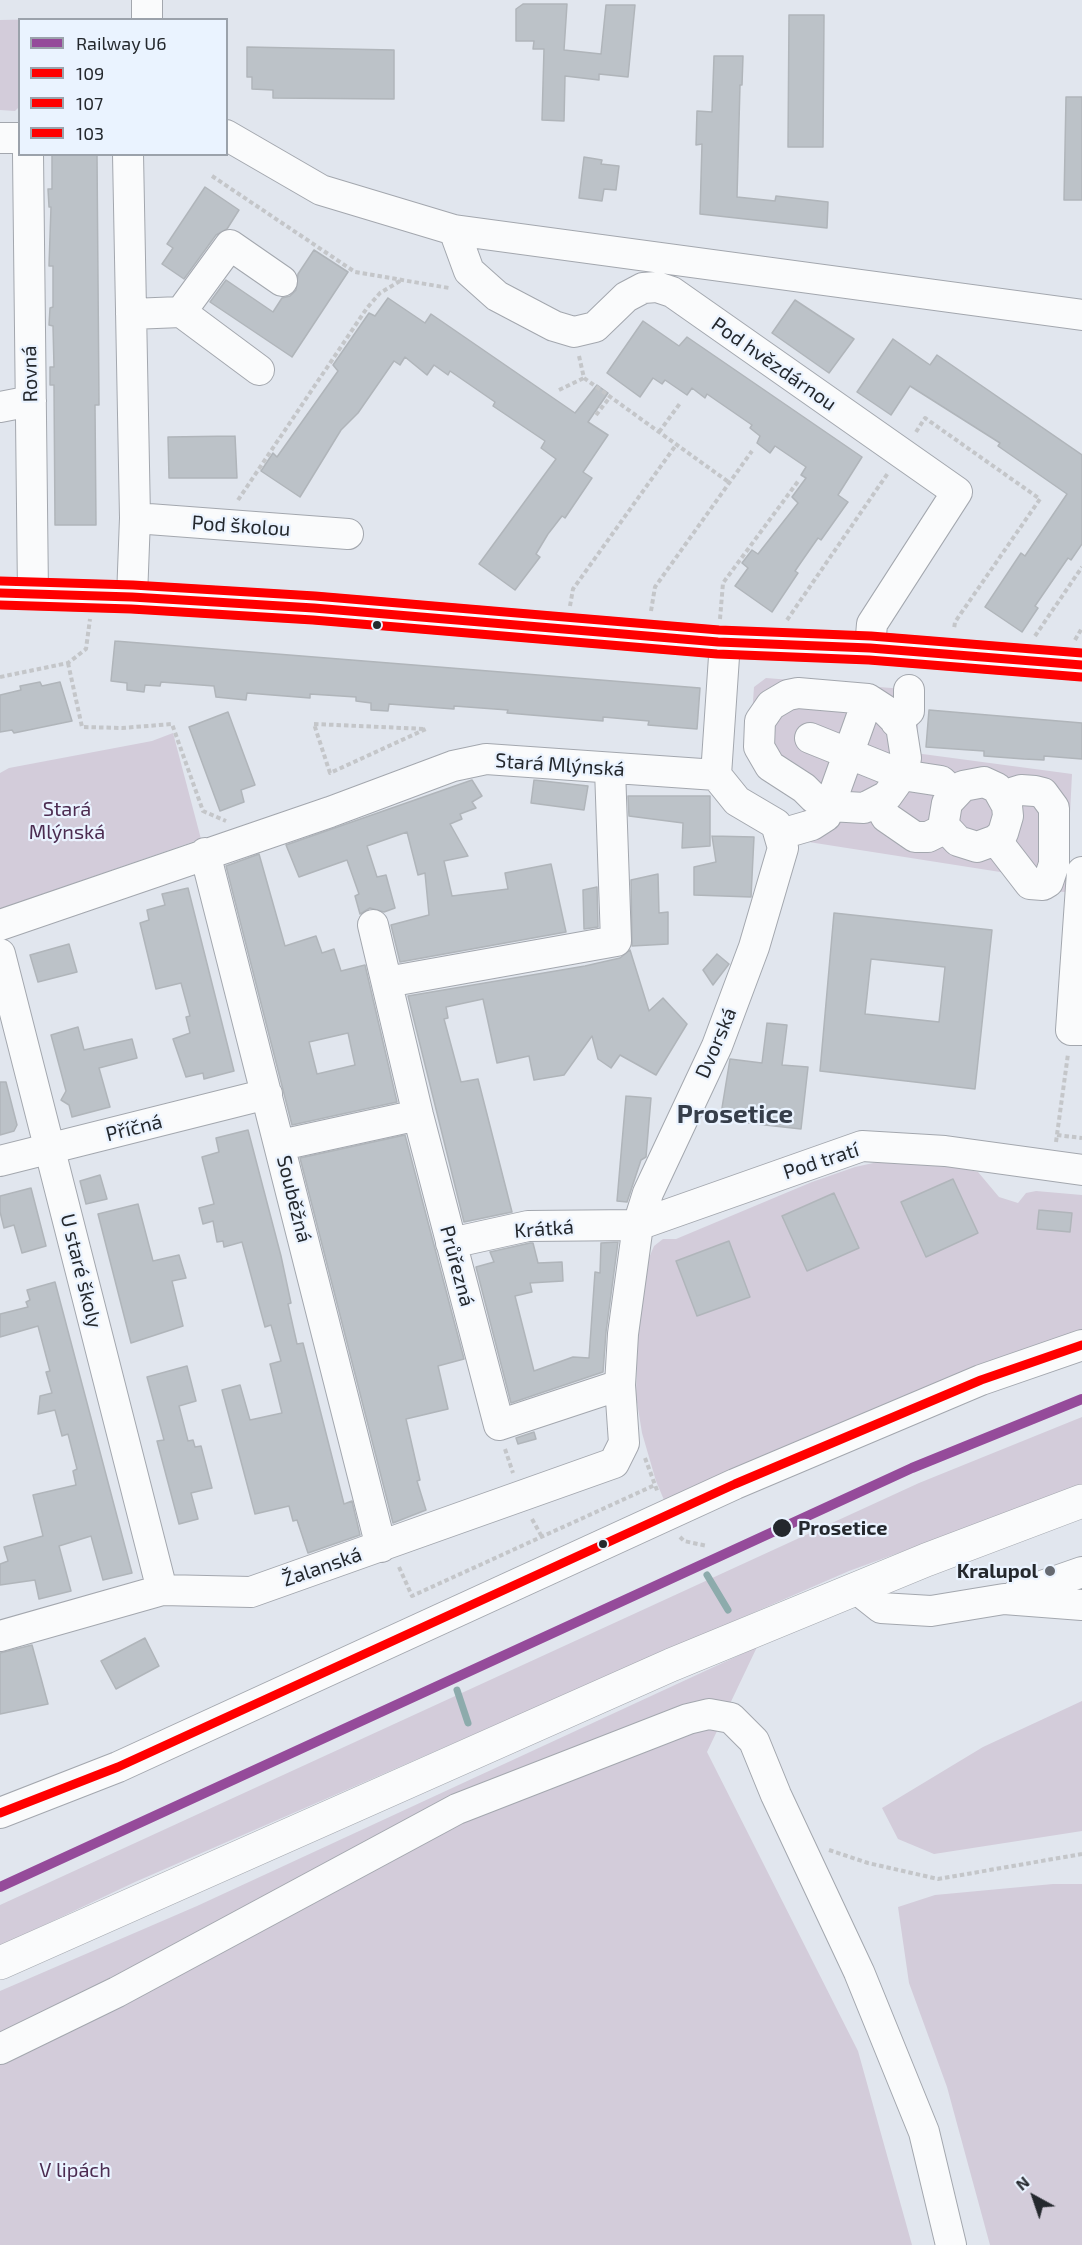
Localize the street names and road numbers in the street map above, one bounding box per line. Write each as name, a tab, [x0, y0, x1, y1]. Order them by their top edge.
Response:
street label: Pod hvězdárnou	[707, 312, 841, 416]
street label: Rovná	[18, 345, 42, 403]
street label: Pod školou	[191, 511, 291, 541]
street label: Stará Mlýnská	[494, 749, 626, 781]
street label: Dvorská	[690, 1004, 742, 1082]
street label: Příčná	[103, 1109, 165, 1147]
street label: Pod tratí	[780, 1138, 862, 1184]
street label: Souběžná	[272, 1153, 316, 1245]
street label: U staré školy	[55, 1211, 107, 1331]
street label: Krátká	[513, 1215, 575, 1243]
street label: Průřezná	[435, 1223, 479, 1309]
street label: Žalanská	[279, 1542, 365, 1592]

